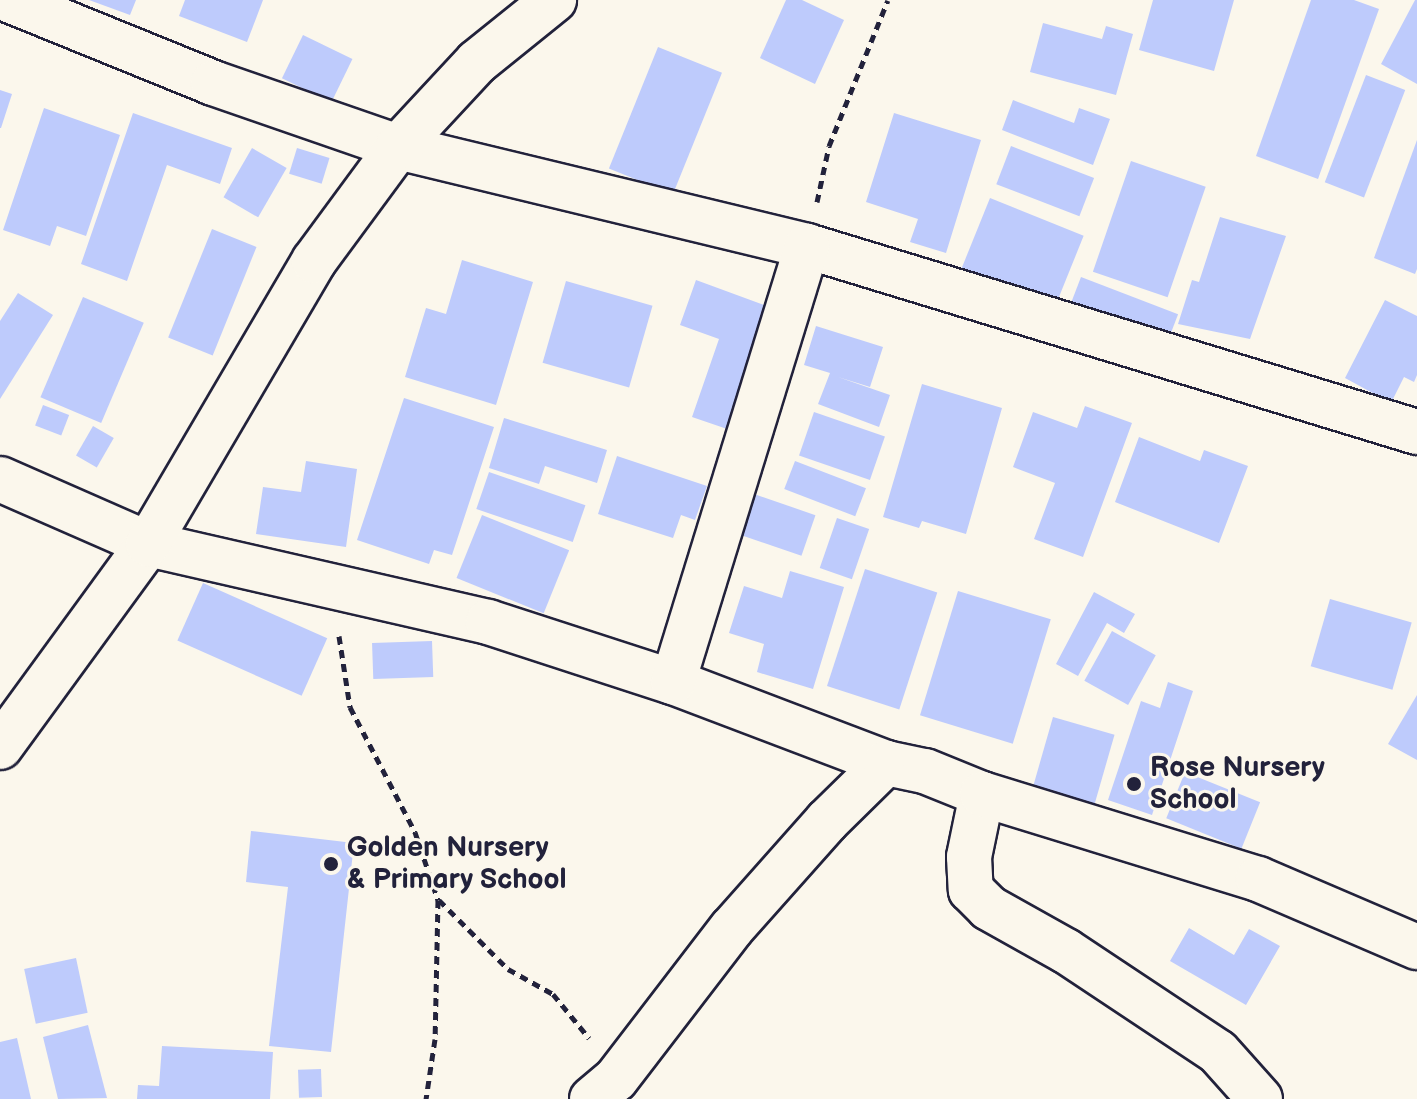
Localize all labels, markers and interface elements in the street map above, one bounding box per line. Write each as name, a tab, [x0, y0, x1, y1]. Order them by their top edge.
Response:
place label: Rose Nursery School	[1150, 751, 1325, 817]
marker: Rose Nursery School	[1125, 775, 1143, 793]
place label: Golden Nursery & Primary School	[347, 831, 567, 897]
marker: Golden Nursery & Primary School	[322, 855, 340, 873]

